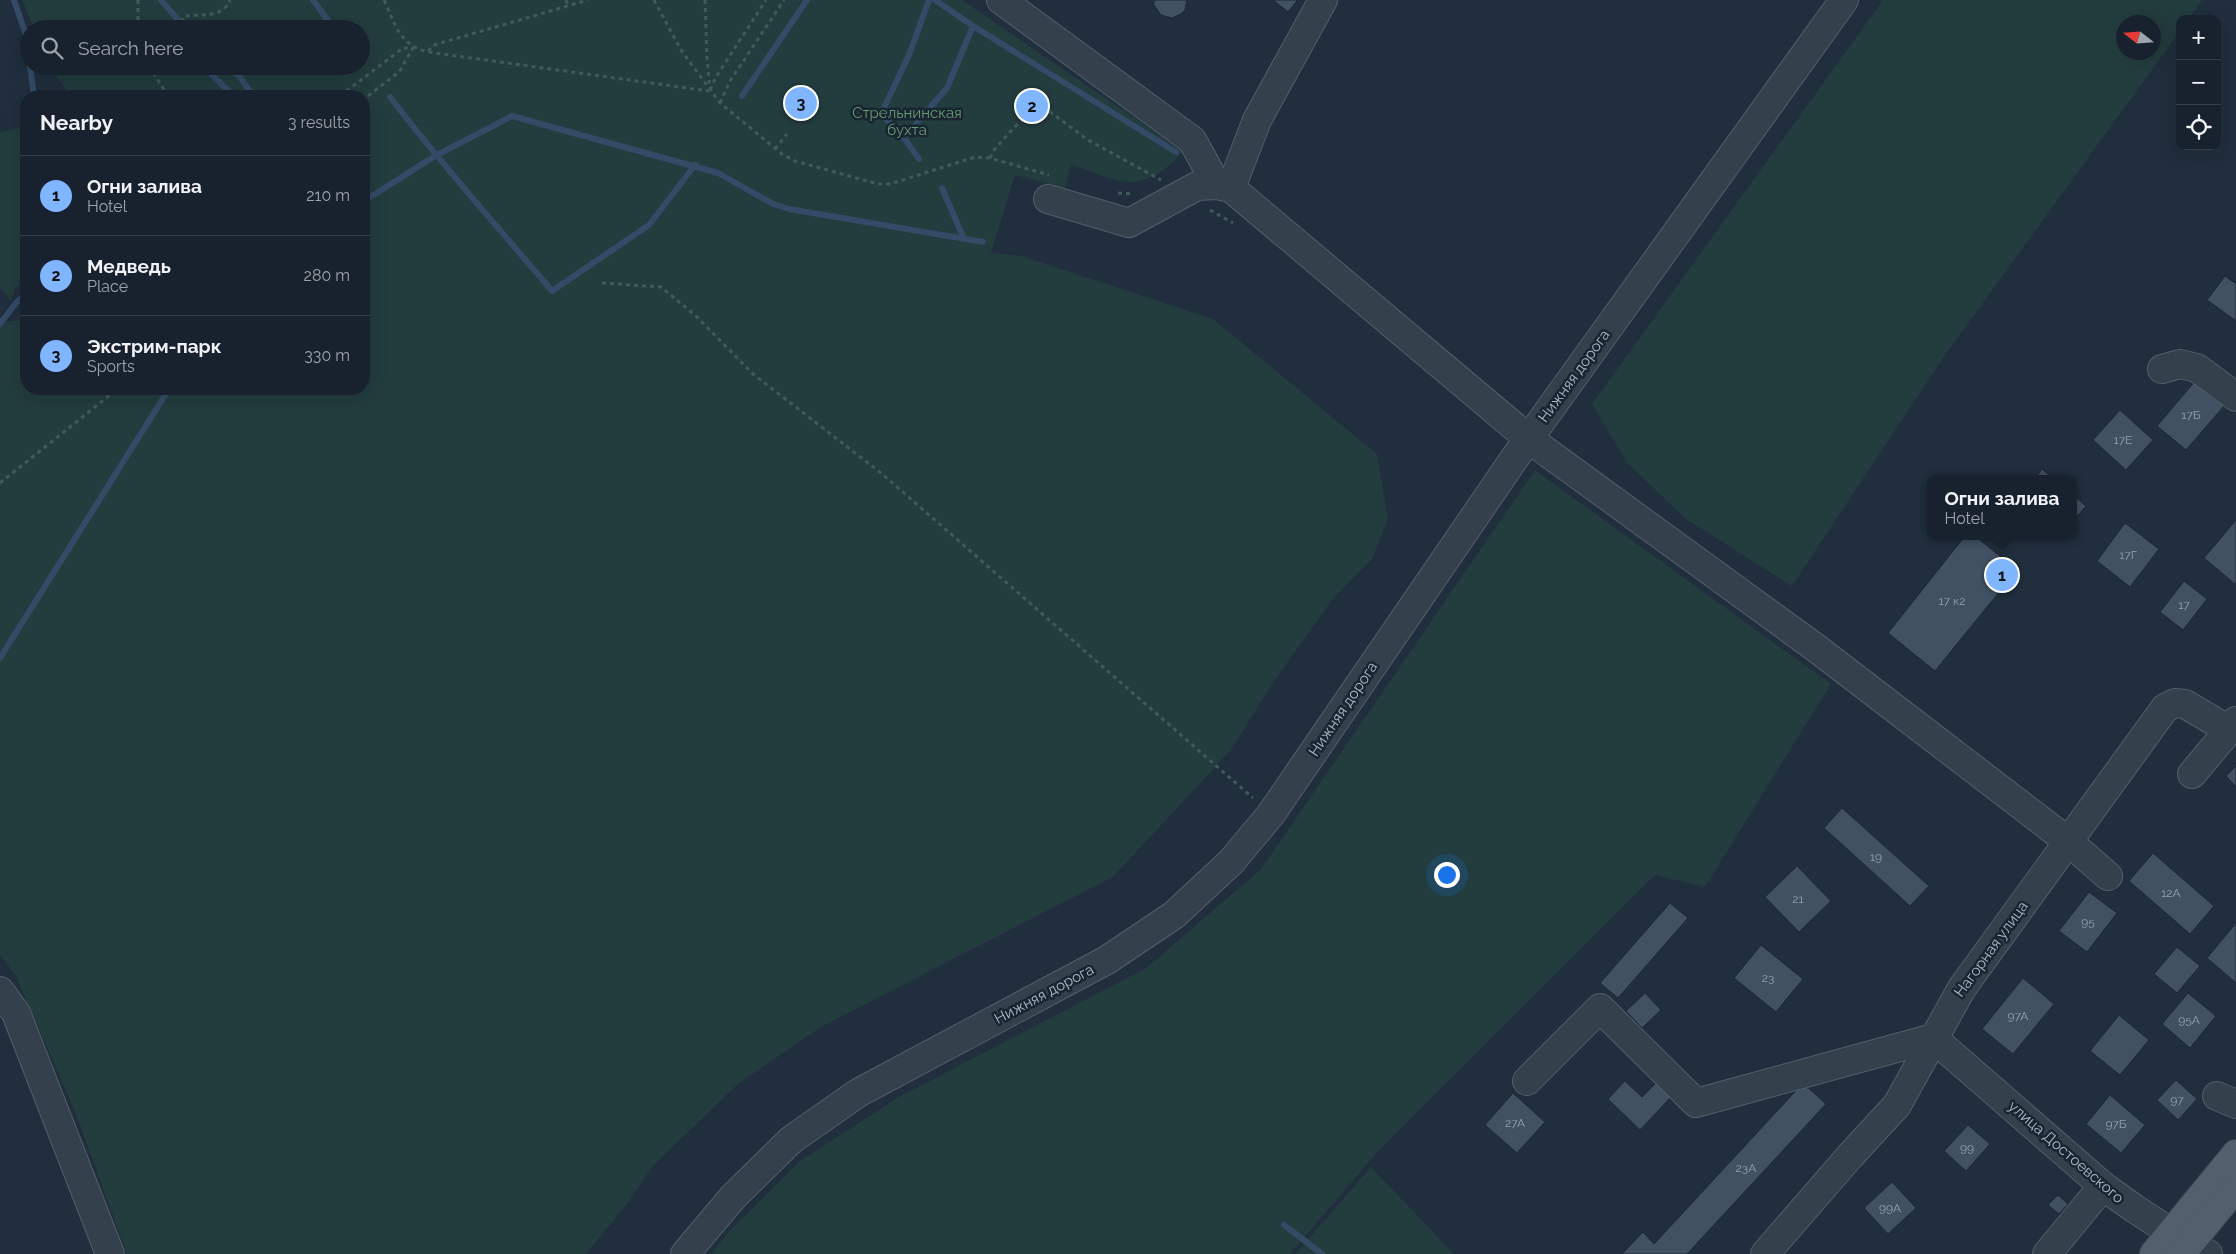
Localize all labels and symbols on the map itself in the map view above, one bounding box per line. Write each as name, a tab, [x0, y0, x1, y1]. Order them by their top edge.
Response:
north arrow	[2116, 15, 2161, 60]
pin: 3	[785, 84, 817, 122]
pin: 2	[1016, 87, 1048, 125]
park label: Стрельнинская бухта	[852, 104, 962, 139]
street label: Нижняя дорога	[1534, 326, 1614, 426]
house number: 17Б	[2181, 408, 2201, 422]
house number: 17Е	[2114, 433, 2132, 447]
house number: 17Г	[2119, 548, 2137, 562]
pin: 1	[1986, 556, 2018, 594]
house number: 17 к2	[1938, 594, 1966, 608]
house number: 17	[2178, 598, 2190, 612]
street label: Нижняя дорога	[1305, 658, 1381, 760]
house number: 19	[1870, 850, 1882, 864]
your location	[1434, 862, 1460, 888]
house number: 12А	[2161, 886, 2181, 900]
house number: 21	[1792, 892, 1804, 906]
street label: Нагорная улица	[1950, 898, 2032, 1000]
house number: 95	[2081, 915, 2095, 929]
street label: Нижняя дорога	[991, 960, 1097, 1028]
house number: 23	[1762, 971, 1774, 985]
house number: 97А	[2008, 1009, 2028, 1023]
house number: 95А	[2178, 1013, 2200, 1027]
house number: 97	[2170, 1093, 2184, 1107]
street label: улица Достоевского	[2005, 1097, 2127, 1207]
house number: 27А	[1505, 1116, 1525, 1130]
house number: 97Б	[2105, 1117, 2127, 1131]
house number: 99	[1960, 1141, 1974, 1155]
house number: 23А	[1736, 1161, 1756, 1175]
house number: 99А	[1879, 1201, 1901, 1215]

